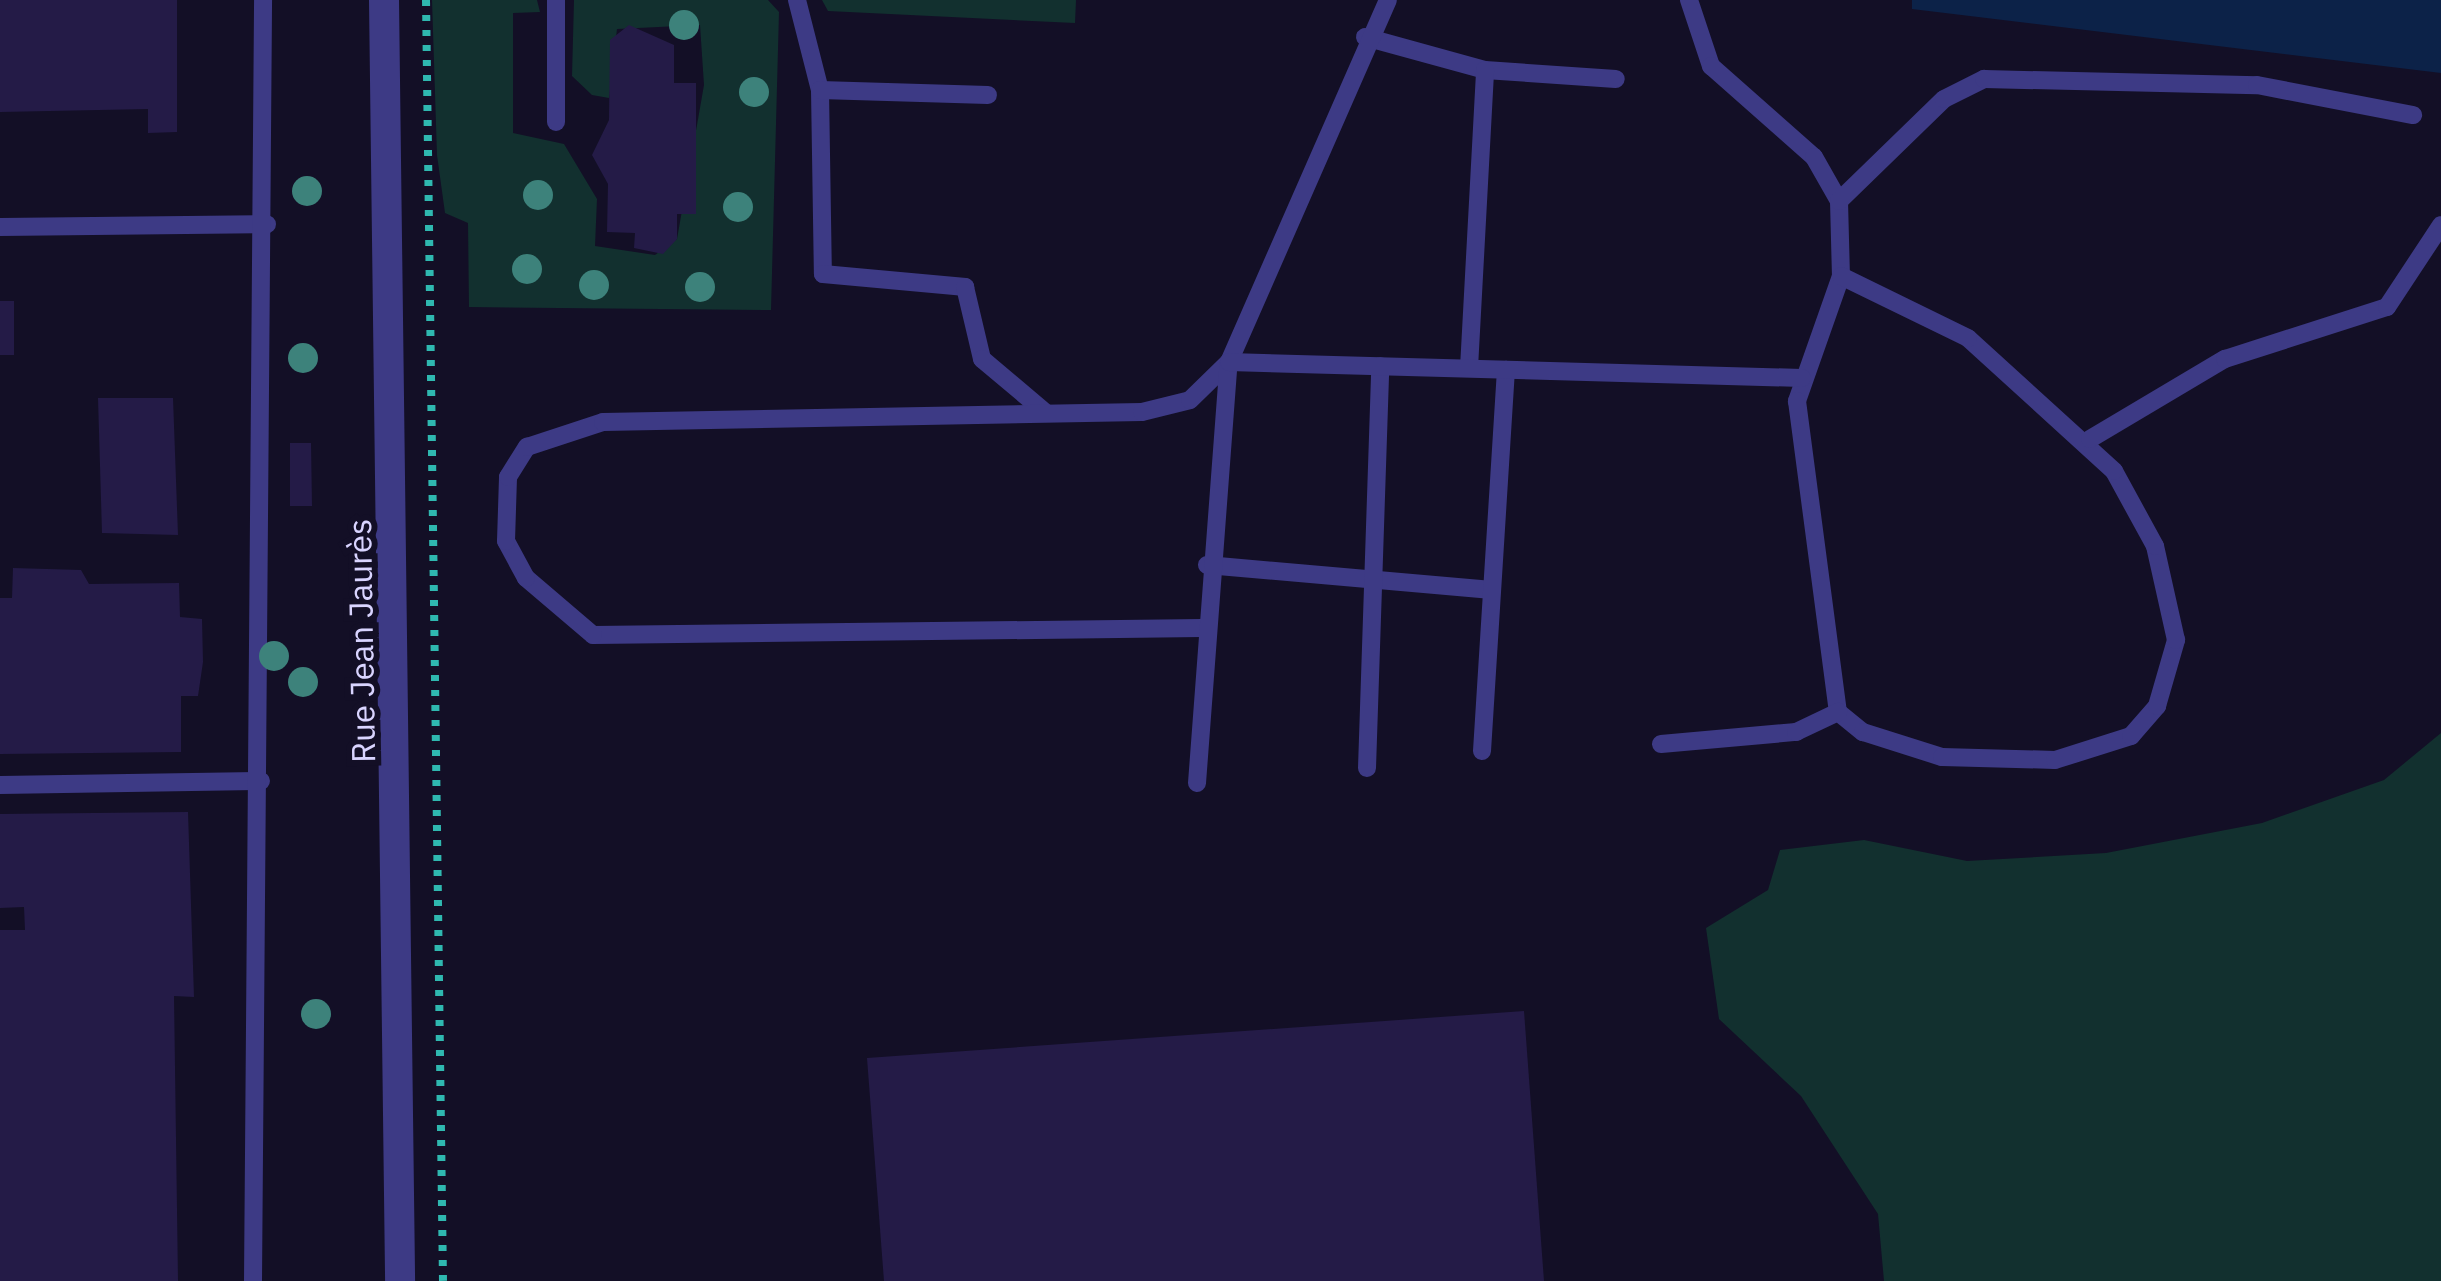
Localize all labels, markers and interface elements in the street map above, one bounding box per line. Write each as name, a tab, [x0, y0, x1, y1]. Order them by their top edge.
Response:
street label: Rue Jean Jaurès	[339, 519, 383, 763]

